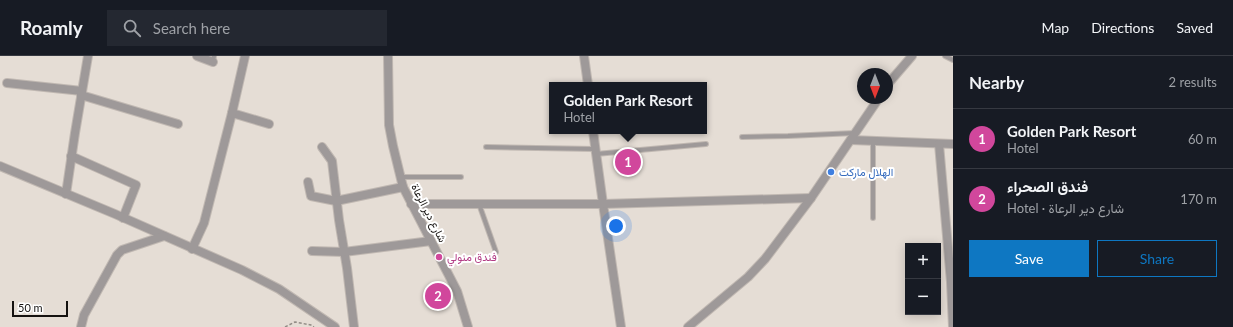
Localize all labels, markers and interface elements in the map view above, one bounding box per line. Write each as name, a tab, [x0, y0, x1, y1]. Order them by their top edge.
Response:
search box	[107, 10, 387, 46]
text: Roamly	[20, 16, 83, 39]
icon: search	[121, 17, 143, 39]
text: Search here	[153, 19, 230, 37]
text: Map	[1042, 19, 1069, 36]
text: Directions	[1091, 19, 1154, 36]
text: Saved	[1176, 19, 1213, 36]
north arrow	[857, 68, 893, 104]
text: Nearby	[969, 72, 1024, 93]
text: 2 results	[1169, 74, 1217, 90]
popup	[549, 82, 707, 134]
text: Golden Park Resort	[563, 91, 693, 109]
text: Hotel	[563, 109, 595, 125]
text: Golden Park Resort	[1007, 122, 1136, 140]
text: 1	[978, 131, 986, 147]
text: 60 m	[1188, 131, 1217, 147]
text: Hotel	[1007, 140, 1039, 156]
pin: 1	[615, 147, 641, 177]
place label: الهلال ماركت	[839, 165, 893, 179]
marker: الهلال ماركت	[826, 167, 836, 177]
text: فندق الصحراء	[1007, 177, 1088, 195]
street label: شارع دير الرعاة	[407, 181, 450, 245]
text: 2	[978, 191, 986, 207]
text: 170 m	[1180, 191, 1217, 207]
text: Hotel · شارع دير الرعاة	[1007, 200, 1124, 216]
your location	[606, 216, 626, 236]
button: Save	[969, 240, 1089, 277]
button: Share	[1097, 240, 1217, 277]
map controls	[905, 243, 941, 315]
button: +	[905, 243, 941, 279]
place label: فندق منولي	[447, 250, 497, 267]
marker: فندق منولي	[434, 252, 444, 262]
button: −	[905, 279, 941, 315]
pin: 2	[425, 281, 451, 311]
scale bar	[12, 299, 68, 318]
text: 50 m	[18, 301, 43, 314]

